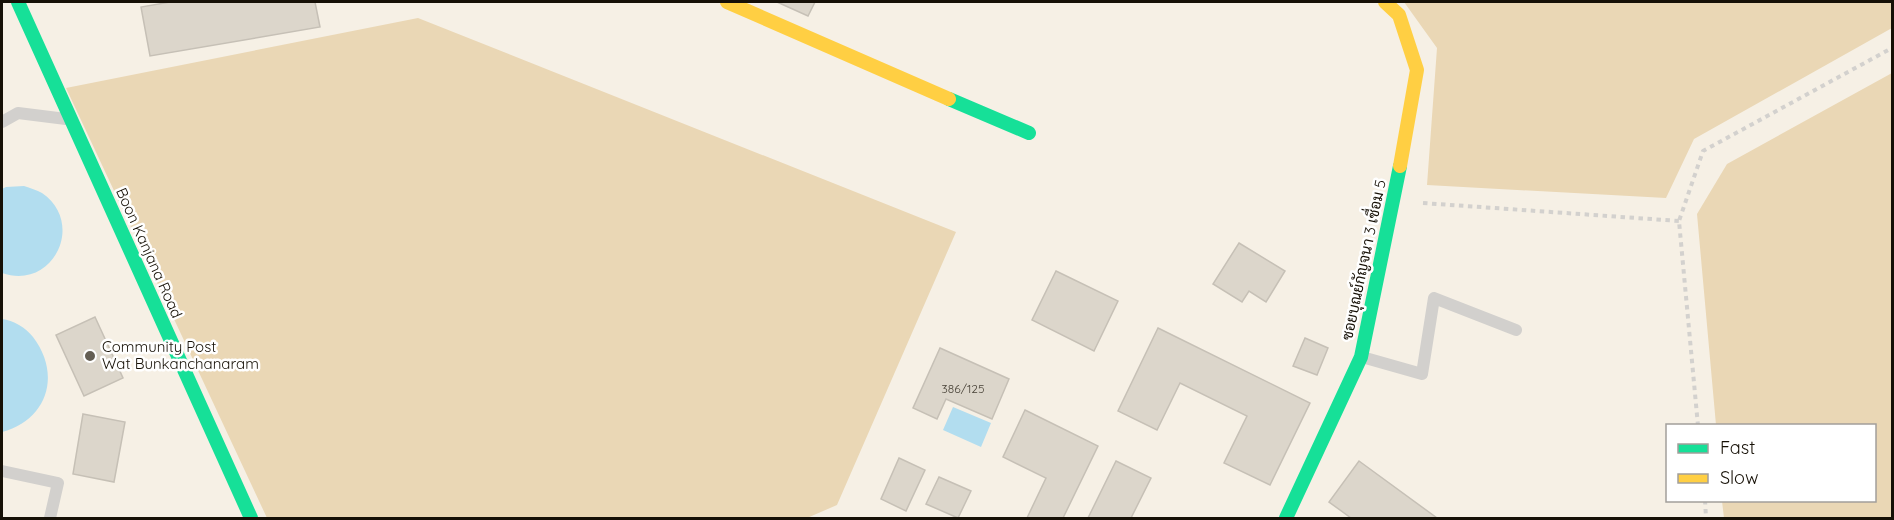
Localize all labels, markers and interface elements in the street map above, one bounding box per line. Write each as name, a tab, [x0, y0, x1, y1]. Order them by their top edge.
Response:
street label: ซอยบุณย์กัญจนา 3 เชื่อม 5	[1332, 177, 1392, 342]
street label: Boon Kanjana Road	[112, 185, 187, 321]
place label: Community Post Wat Bunkanchanaram	[102, 337, 259, 373]
marker: Community Post Wat Bunkanchanaram	[83, 349, 97, 363]
house number: 386/125	[941, 381, 985, 396]
legend	[1666, 424, 1876, 502]
text: Fast	[1720, 436, 1755, 459]
text: Slow	[1720, 466, 1758, 489]

